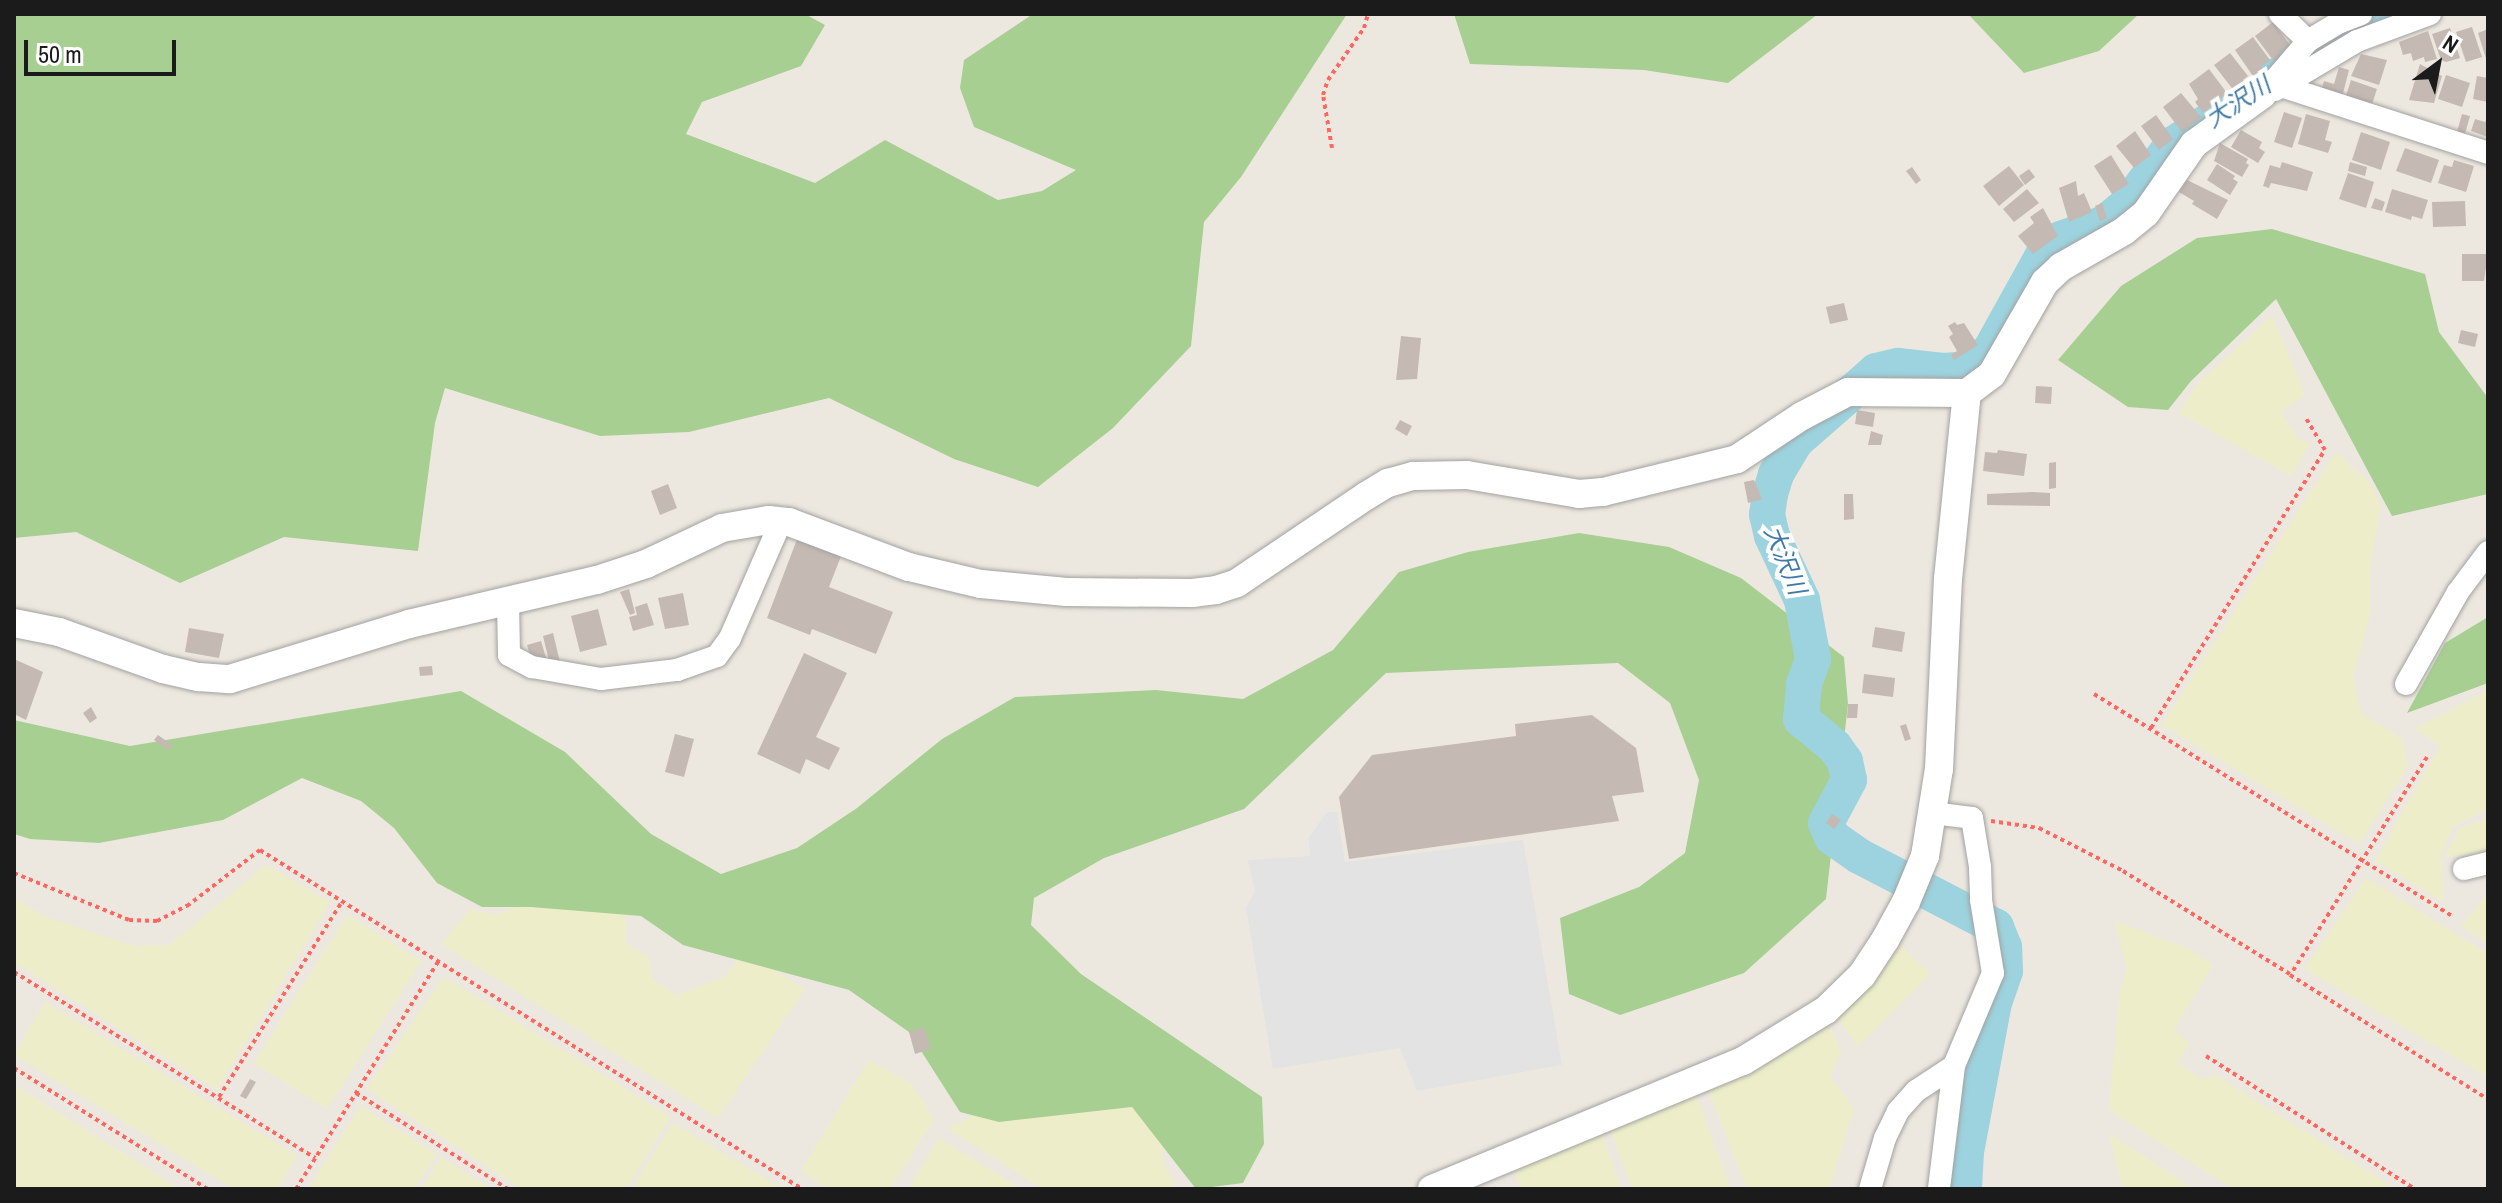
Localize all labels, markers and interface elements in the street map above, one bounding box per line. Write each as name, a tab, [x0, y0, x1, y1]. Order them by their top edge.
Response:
scale bar	[28, 24, 180, 74]
north arrow	[2398, 24, 2478, 104]
text: N	[2437, 27, 2464, 60]
text: 50 m	[38, 38, 82, 70]
water label: 大沢川	[2200, 70, 2276, 134]
water label: 大沢川	[1758, 521, 1812, 599]

